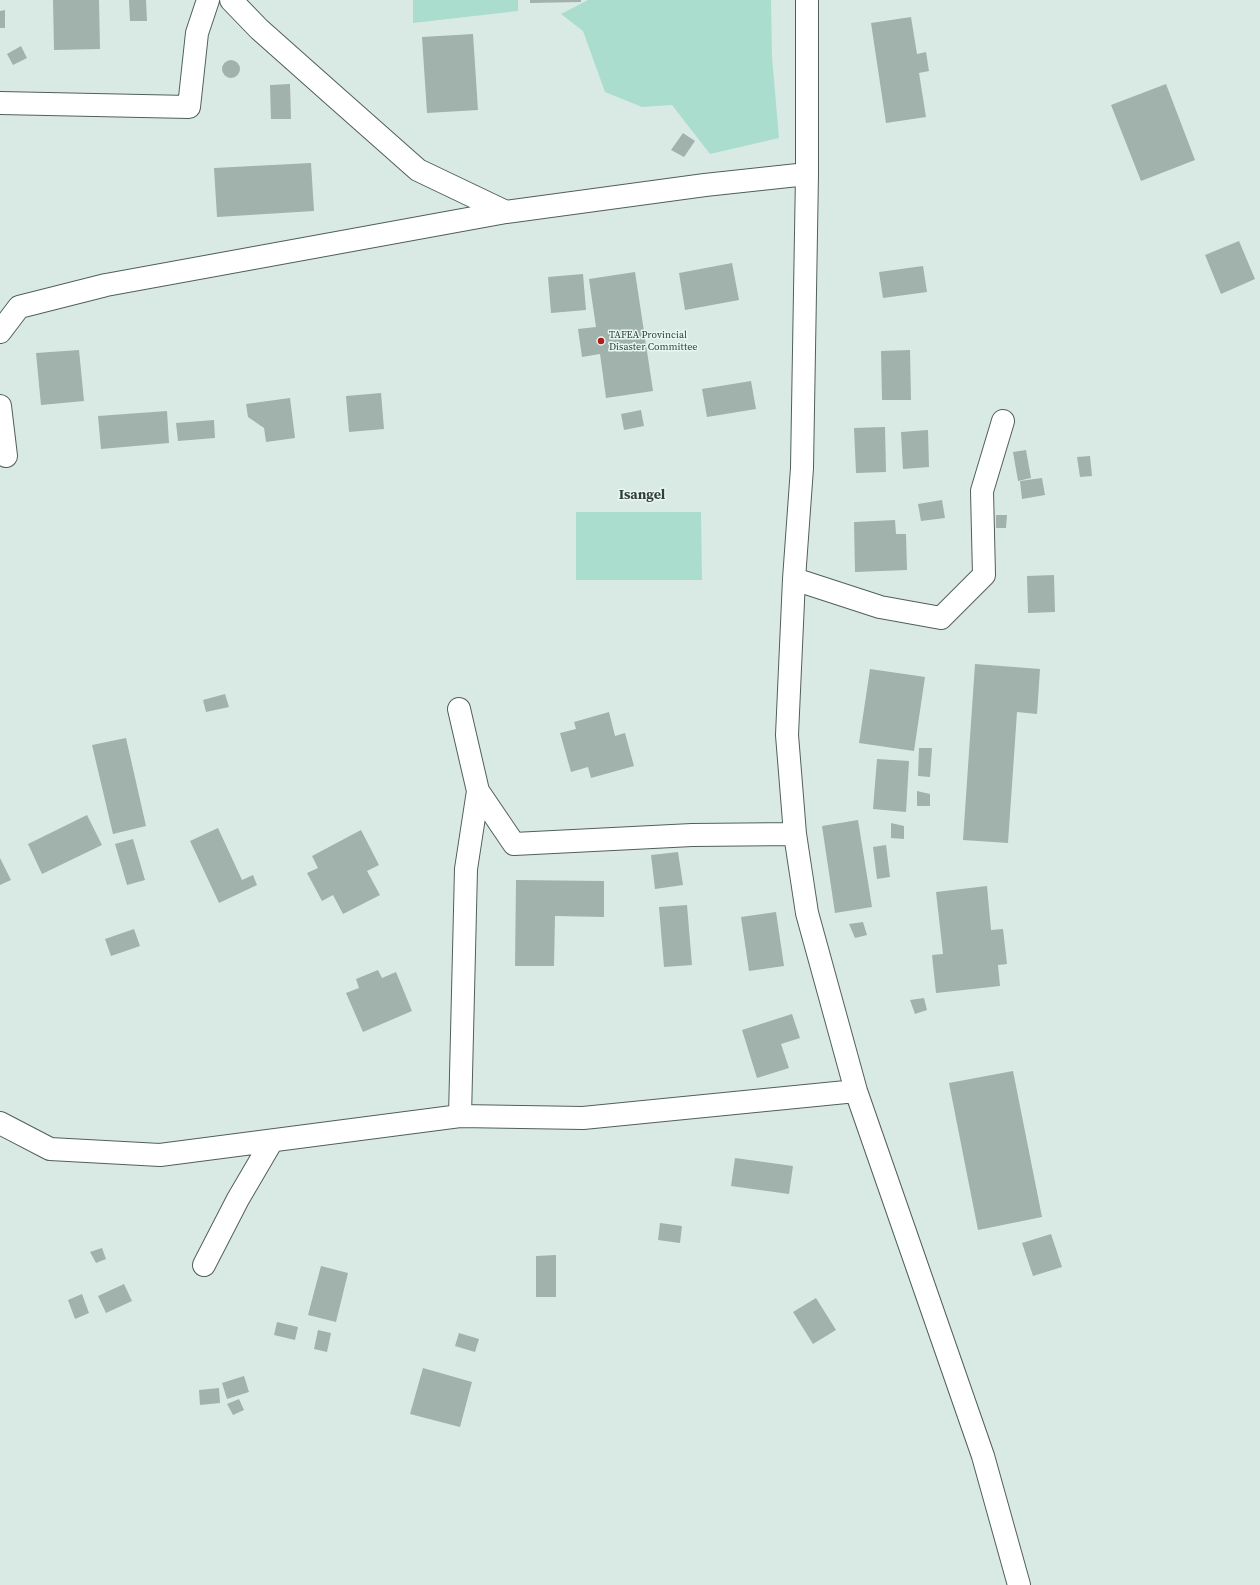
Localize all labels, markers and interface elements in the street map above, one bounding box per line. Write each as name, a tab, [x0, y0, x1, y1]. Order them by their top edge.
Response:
place label: TAFEA Provincial Disaster Committee	[609, 329, 697, 352]
marker: TAFEA Provincial Disaster Committee	[596, 336, 606, 346]
district label: Isangel	[619, 487, 665, 503]

